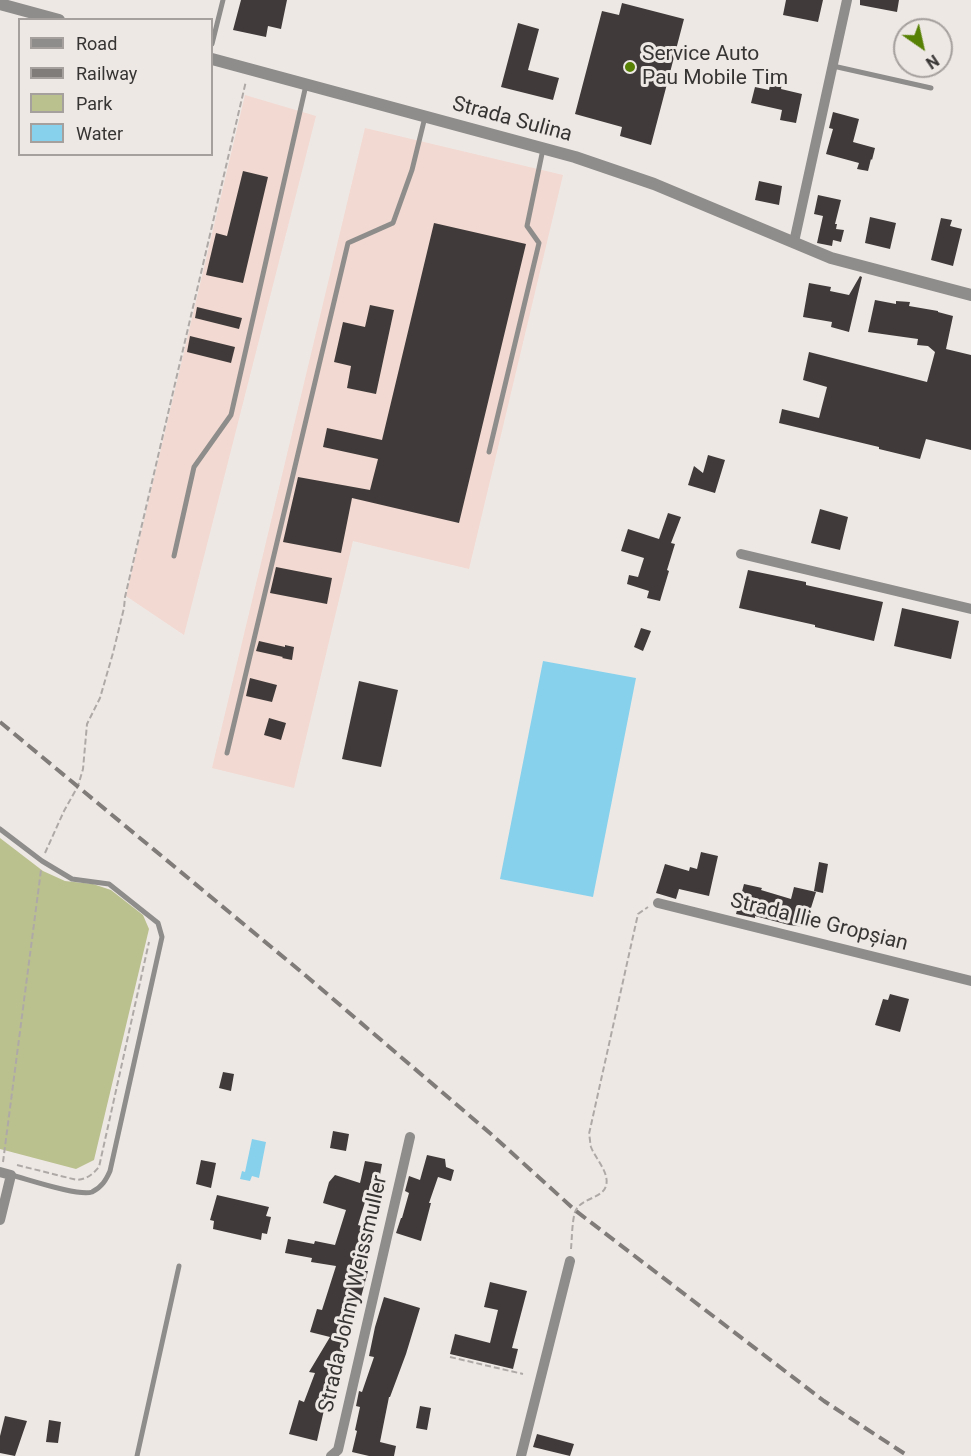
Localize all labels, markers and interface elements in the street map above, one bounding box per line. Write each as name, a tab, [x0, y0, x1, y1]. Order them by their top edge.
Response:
legend	[18, 18, 213, 156]
north arrow	[893, 18, 953, 78]
text: Road	[76, 33, 117, 54]
place label: Service Auto Pau Mobile Tim	[642, 42, 788, 92]
text: N	[922, 51, 942, 73]
marker: Service Auto Pau Mobile Tim	[623, 60, 637, 74]
text: Railway	[76, 63, 137, 84]
street label: Strada Sulina	[449, 92, 575, 148]
text: Park	[76, 93, 112, 114]
text: Water	[76, 123, 123, 144]
street label: Strada Ilie Gropșian	[728, 889, 910, 957]
street label: Strada Johny Weissmuller	[314, 1173, 394, 1415]

